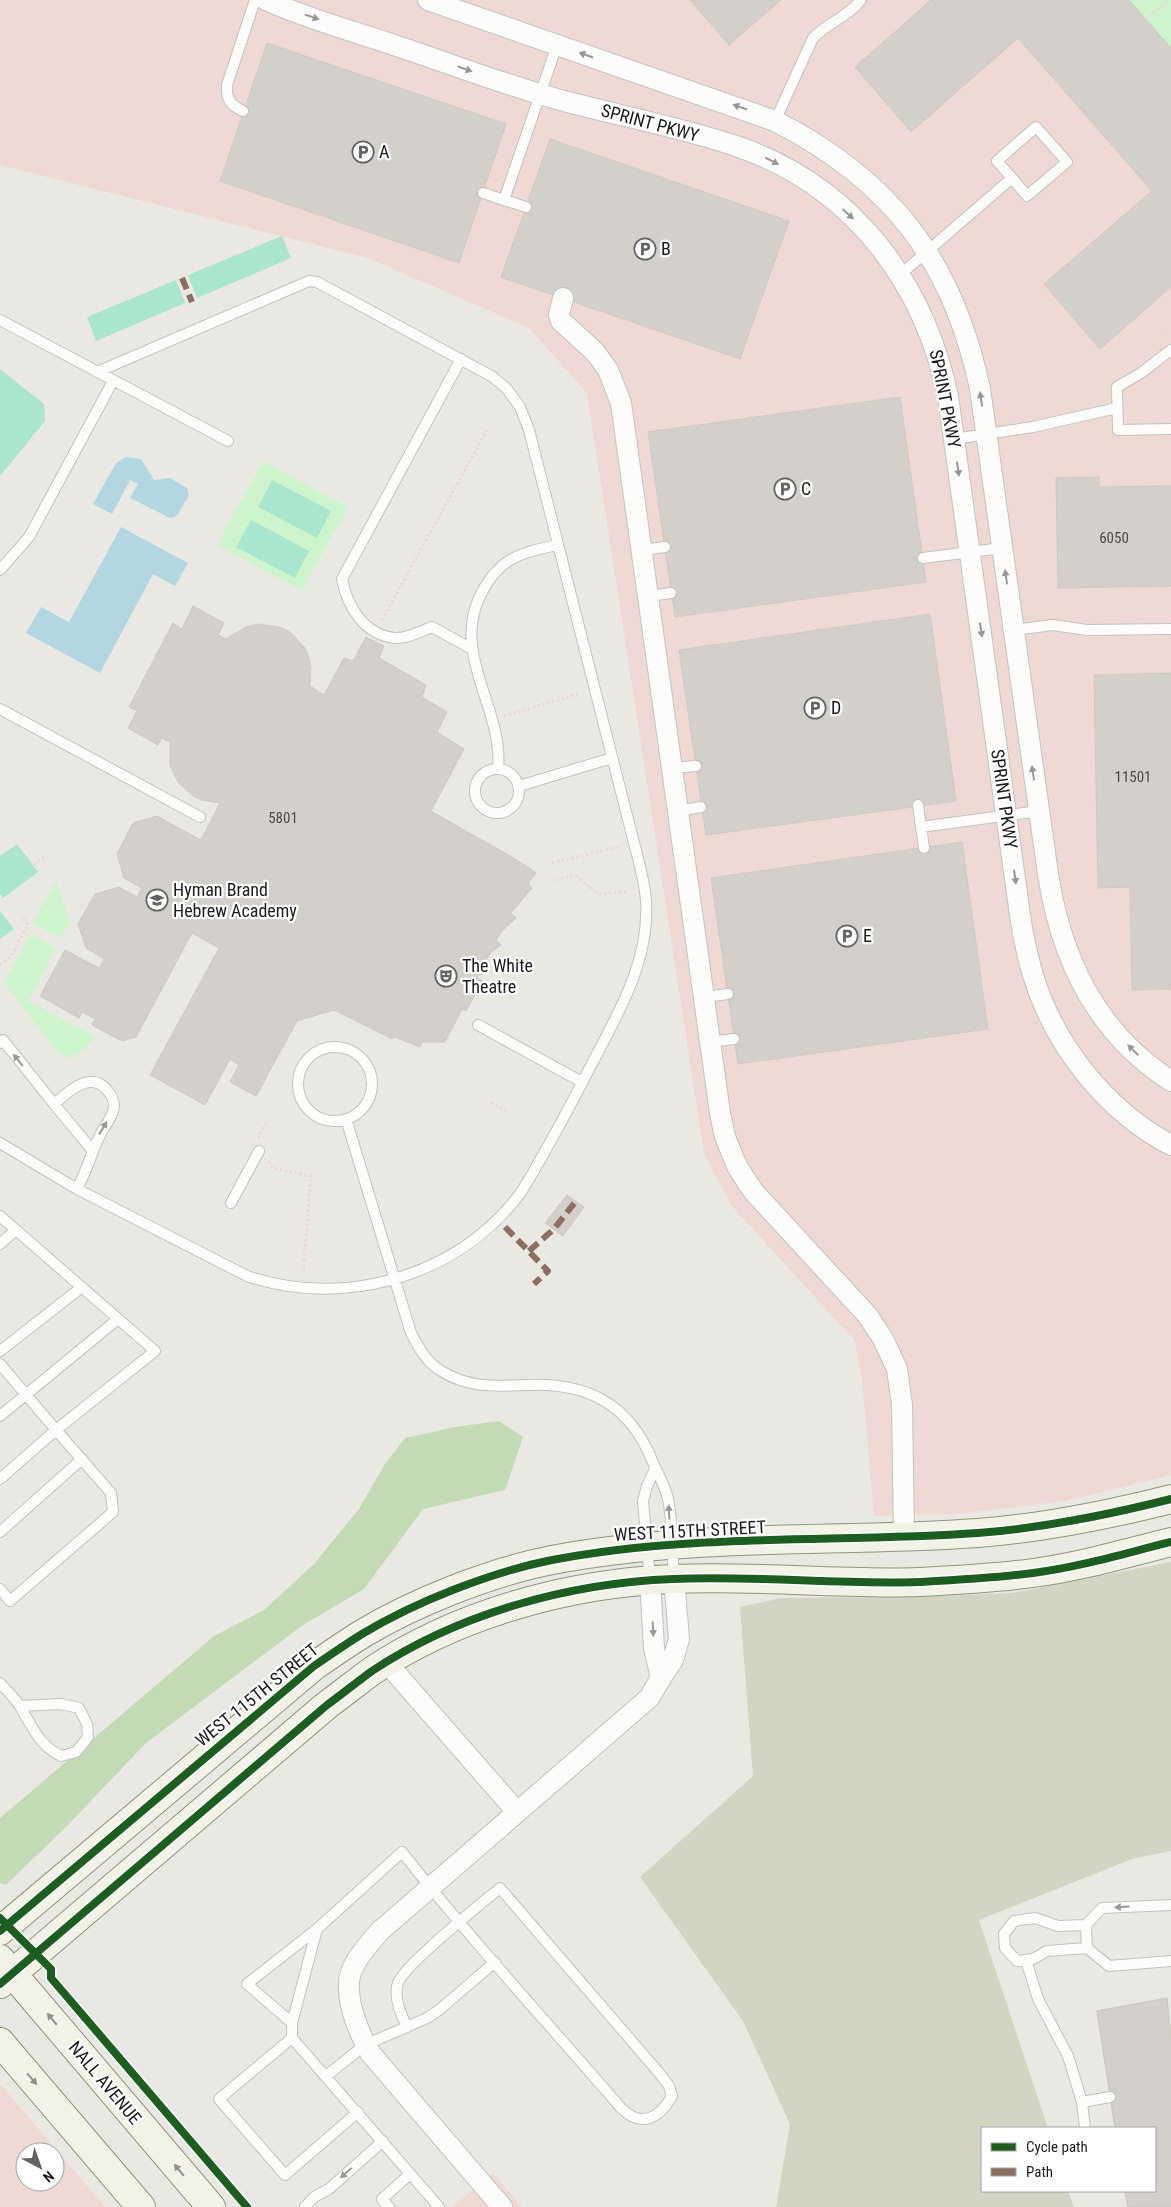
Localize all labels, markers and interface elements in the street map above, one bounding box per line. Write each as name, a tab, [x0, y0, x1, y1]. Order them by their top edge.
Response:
one-way arrow	[304, 14, 319, 21]
one-way arrow	[578, 51, 593, 59]
one-way arrow	[458, 66, 473, 73]
street label: SPRINT PKWY	[599, 99, 702, 146]
one-way arrow	[732, 103, 747, 111]
parking icon: A	[351, 140, 375, 164]
place label: A	[379, 141, 390, 162]
one-way arrow	[764, 157, 779, 165]
one-way arrow	[842, 208, 854, 220]
parking icon: B	[633, 237, 657, 261]
place label: B	[661, 238, 671, 259]
street label: SPRINT PKWY	[926, 348, 965, 451]
one-way arrow	[977, 390, 985, 406]
one-way arrow	[954, 461, 962, 477]
parking icon: C	[773, 477, 797, 501]
place label: C	[801, 478, 811, 499]
house number: 6050	[1099, 529, 1129, 547]
one-way arrow	[1002, 569, 1010, 585]
one-way arrow	[977, 622, 985, 638]
parking icon: D	[803, 696, 827, 720]
place label: D	[831, 697, 841, 718]
street label: SPRINT PKWY	[987, 748, 1022, 851]
one-way arrow	[1029, 764, 1037, 780]
house number: 11501	[1114, 768, 1152, 786]
house number: 5801	[268, 809, 298, 827]
one-way arrow	[1011, 869, 1019, 885]
place label: Hyman Brand Hebrew Academy	[173, 879, 297, 921]
school or university icon: Hyman Brand Hebrew Academy	[145, 888, 169, 912]
parking icon: E	[835, 924, 859, 948]
place label: E	[863, 925, 872, 946]
place label: The White Theatre	[462, 955, 533, 997]
theatre icon: The White Theatre	[434, 964, 458, 988]
one-way arrow	[1128, 1044, 1140, 1056]
one-way arrow	[13, 1053, 24, 1066]
one-way arrow	[99, 1122, 108, 1135]
one-way arrow	[665, 1504, 673, 1520]
street label: WEST 115TH STREET	[613, 1516, 766, 1545]
one-way arrow	[649, 1621, 657, 1637]
street label: WEST 115TH STREET	[191, 1639, 322, 1751]
one-way arrow	[1114, 1904, 1130, 1912]
one-way arrow	[46, 2013, 57, 2026]
street label: NALL AVENUE	[65, 2037, 146, 2128]
one-way arrow	[26, 2073, 37, 2086]
legend	[981, 2127, 1156, 2192]
text: Cycle path	[1026, 2138, 1088, 2156]
north arrow	[15, 2142, 65, 2192]
one-way arrow	[174, 2163, 185, 2176]
text: Path	[1026, 2163, 1053, 2181]
text: N	[40, 2168, 57, 2186]
one-way arrow	[340, 2168, 353, 2179]

